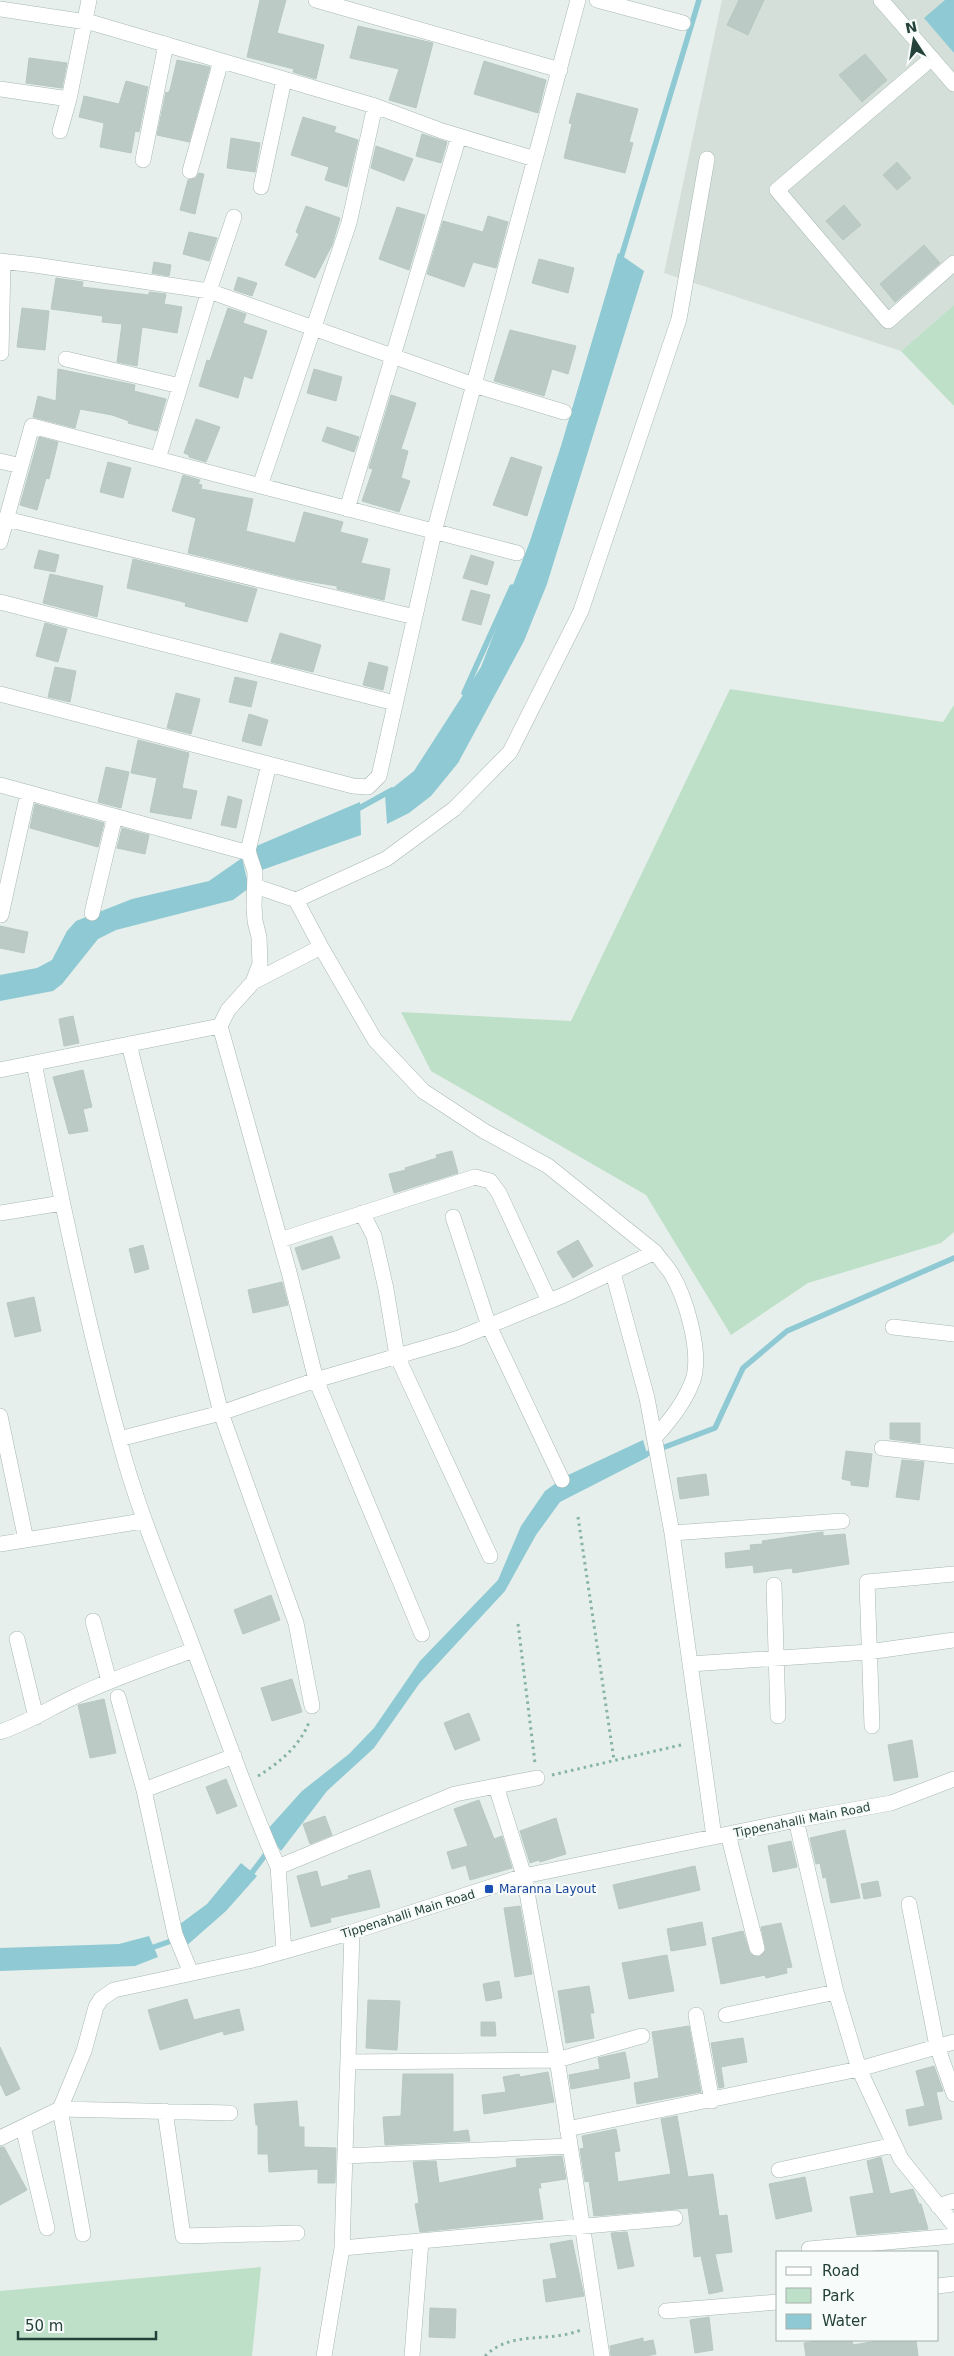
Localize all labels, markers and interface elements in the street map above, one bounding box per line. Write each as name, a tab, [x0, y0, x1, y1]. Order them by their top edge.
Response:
north arrow	[889, 15, 939, 65]
text: N	[904, 18, 919, 36]
street label: Tippenahalli Main Road	[731, 1800, 872, 1840]
place label: Maranna Layout	[499, 1882, 596, 1896]
marker: Maranna Layout	[483, 1883, 495, 1895]
street label: Tippenahalli Main Road	[338, 1887, 477, 1941]
legend	[776, 2251, 939, 2341]
text: Road	[822, 2262, 860, 2280]
text: Park	[822, 2287, 855, 2305]
scale bar	[18, 2308, 155, 2340]
text: Water	[822, 2312, 867, 2330]
text: 50 m	[25, 2317, 63, 2335]

